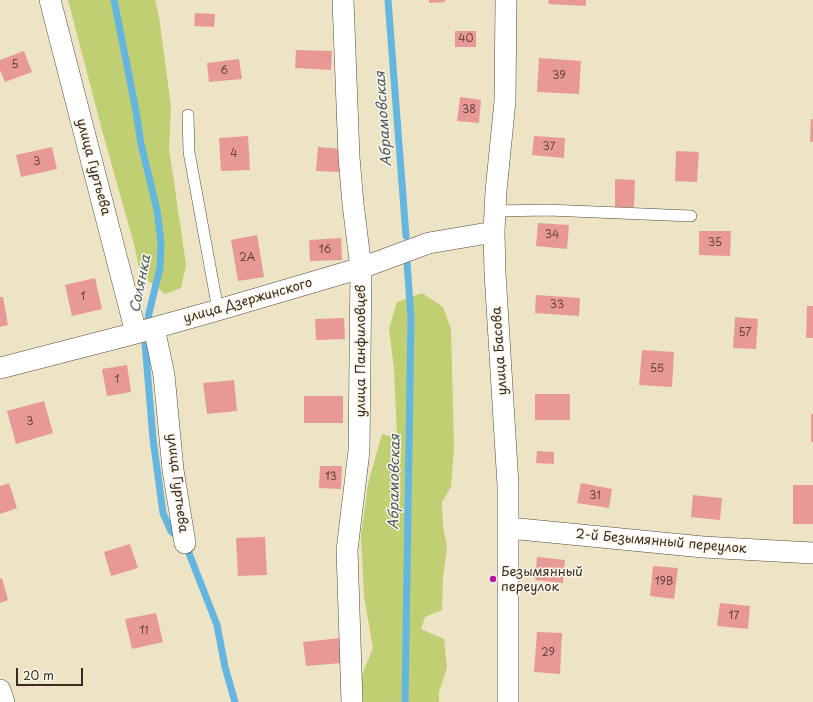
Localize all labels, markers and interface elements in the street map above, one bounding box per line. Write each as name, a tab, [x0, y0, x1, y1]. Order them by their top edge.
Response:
house number: 40	[458, 32, 474, 46]
house number: 5	[11, 58, 19, 72]
house number: 6	[220, 64, 228, 78]
house number: 39	[552, 69, 566, 83]
water label: Абрамовская	[372, 71, 396, 167]
house number: 38	[462, 103, 476, 117]
street label: улица Гуртьева	[73, 117, 113, 217]
house number: 37	[543, 140, 555, 154]
house number: 4	[230, 147, 238, 161]
house number: 3	[33, 155, 41, 169]
house number: 34	[545, 228, 559, 242]
house number: 35	[708, 236, 722, 250]
house number: 16	[319, 243, 331, 257]
house number: 2А	[239, 251, 255, 265]
water label: Солянка	[127, 254, 155, 314]
street label: улица Дзержинского	[182, 275, 314, 327]
street label: улица Панфиловцев	[353, 285, 369, 417]
house number: 1	[81, 290, 85, 304]
house number: 33	[550, 298, 564, 312]
street label: улица Басова	[489, 306, 511, 396]
house number: 57	[738, 326, 752, 340]
house number: 55	[650, 362, 664, 376]
house number: 1	[115, 373, 119, 387]
house number: 3	[26, 415, 34, 429]
street label: улица Гуртьева	[163, 433, 191, 533]
water label: Абрамовская	[386, 434, 404, 530]
house number: 13	[325, 470, 337, 484]
house number: 31	[589, 489, 601, 503]
street label: 2-й Безымянный переулок	[575, 527, 747, 557]
place label: Безымянный переулок	[501, 564, 583, 595]
marker: Безымянный переулок	[488, 574, 498, 584]
house number: 19В	[655, 575, 673, 589]
house number: 17	[729, 609, 739, 623]
house number: 11	[139, 624, 149, 638]
house number: 29	[541, 646, 555, 660]
scale bar	[18, 660, 85, 686]
text: 20 m	[23, 666, 54, 684]

